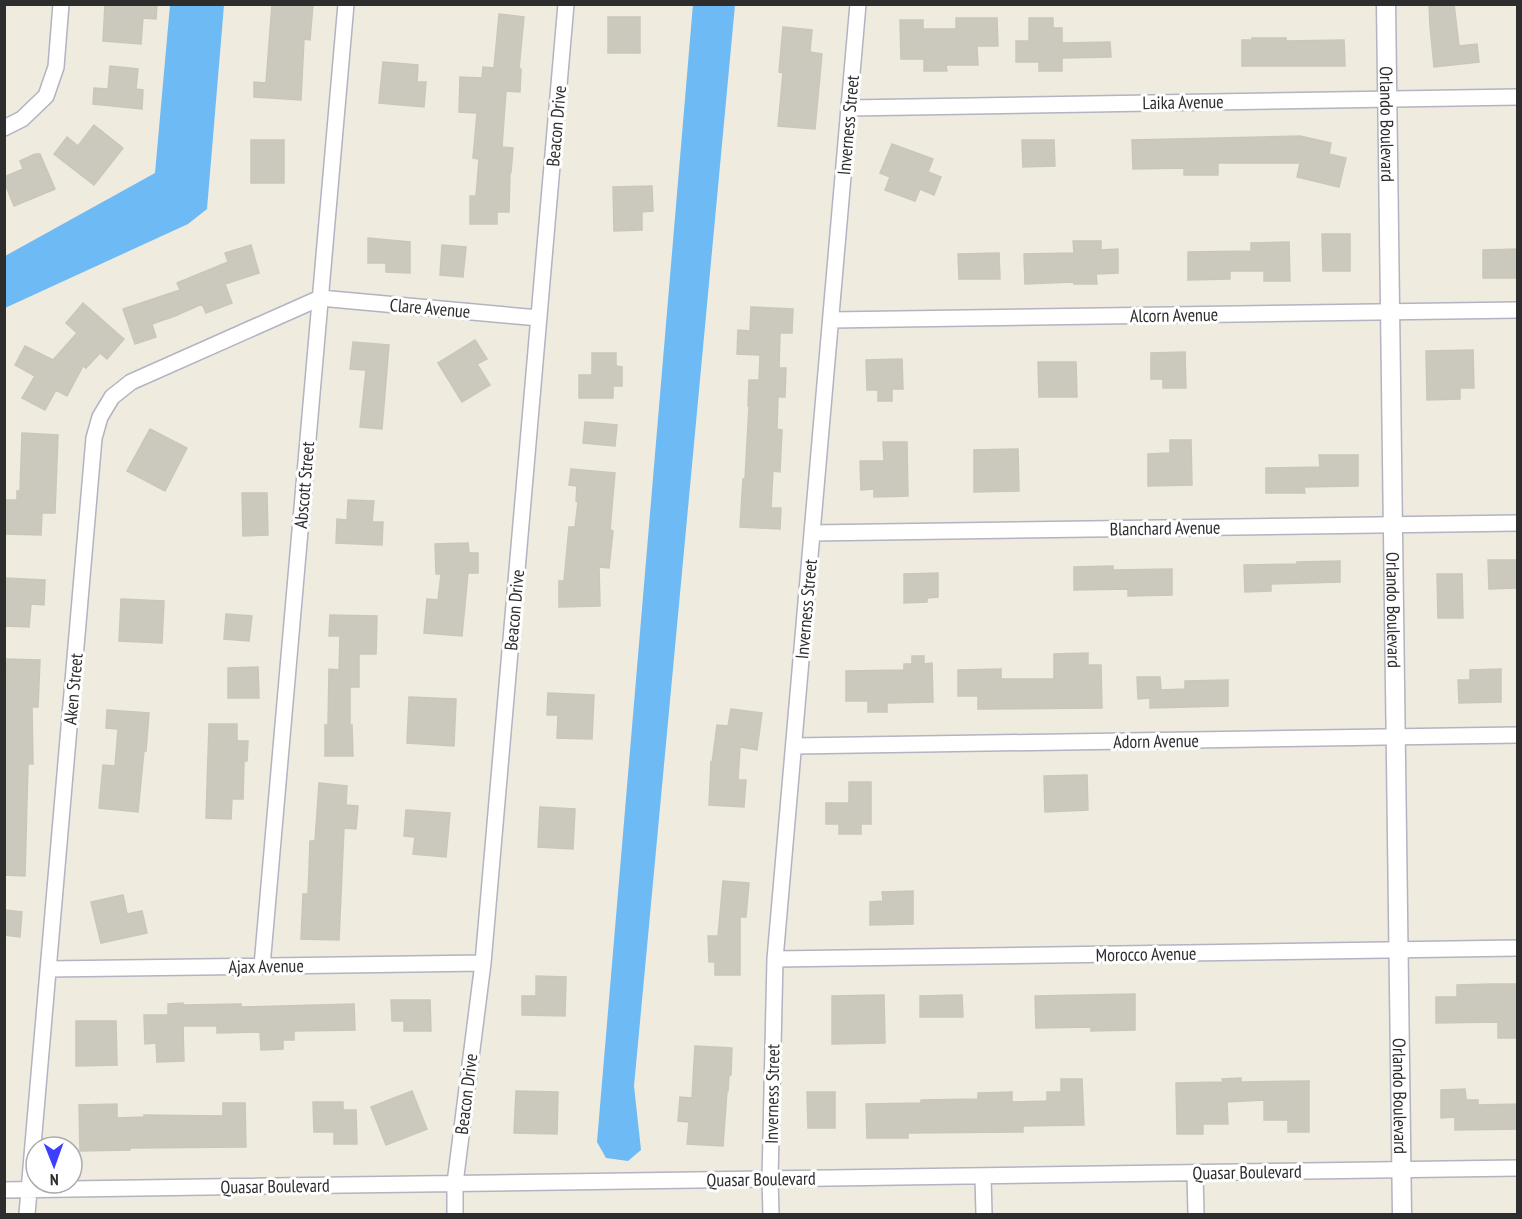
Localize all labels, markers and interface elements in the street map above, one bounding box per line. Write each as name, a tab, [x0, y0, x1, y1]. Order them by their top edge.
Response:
street label: Orlando Boulevard	[1375, 66, 1400, 182]
street label: Inverness Street	[832, 74, 864, 176]
street label: Beacon Drive	[541, 84, 571, 168]
street label: Laika Avenue	[1142, 90, 1224, 114]
street label: Clare Avenue	[389, 293, 471, 323]
street label: Alcorn Avenue	[1130, 303, 1218, 327]
street label: Abscott Street	[289, 440, 319, 529]
street label: Blanchard Avenue	[1109, 516, 1221, 540]
street label: Orlando Boulevard	[1382, 552, 1406, 668]
street label: Inverness Street	[790, 558, 822, 660]
street label: Beacon Drive	[499, 568, 529, 652]
street label: Aken Street	[58, 652, 88, 726]
street label: Adorn Avenue	[1113, 729, 1199, 753]
street label: Morocco Avenue	[1095, 942, 1197, 966]
street label: Ajax Avenue	[228, 954, 304, 978]
street label: Orlando Boulevard	[1388, 1038, 1413, 1154]
street label: Inverness Street	[760, 1044, 784, 1144]
street label: Beacon Drive	[450, 1052, 482, 1136]
north arrow	[24, 1135, 84, 1195]
street label: Quasar Boulevard	[1192, 1160, 1302, 1184]
street label: Quasar Boulevard	[706, 1167, 816, 1191]
text: N	[50, 1170, 59, 1190]
street label: Quasar Boulevard	[220, 1174, 330, 1198]

